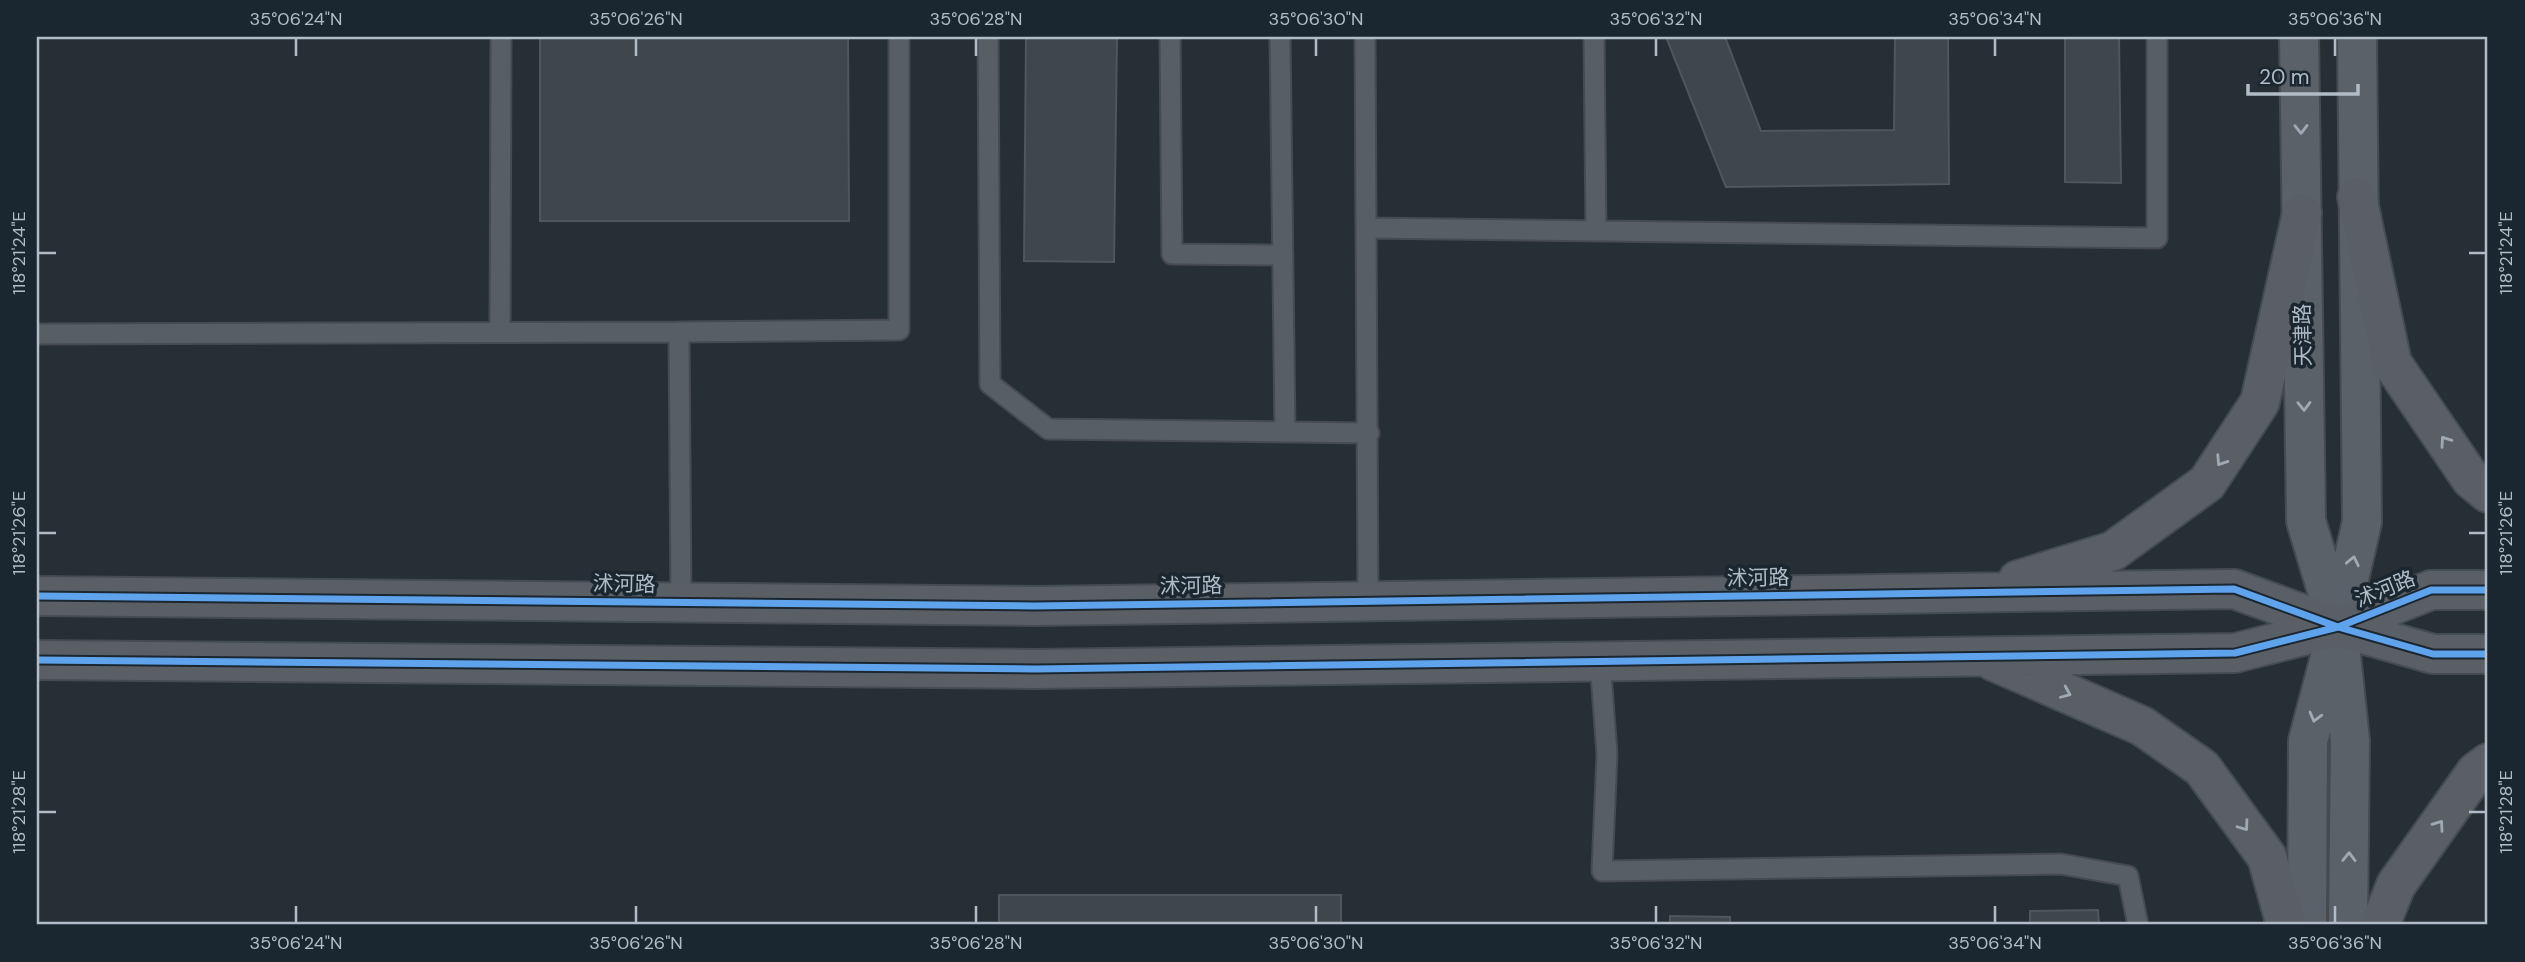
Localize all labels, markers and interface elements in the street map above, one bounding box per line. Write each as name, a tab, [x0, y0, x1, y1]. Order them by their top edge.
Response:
text: 35°06'24"N	[250, 7, 342, 31]
text: 35°06'26"N	[589, 7, 683, 31]
text: 35°06'28"N	[930, 7, 1022, 31]
text: 35°06'30"N	[1269, 7, 1363, 31]
text: 35°06'32"N	[1610, 7, 1702, 31]
text: 35°06'34"N	[1948, 7, 2042, 31]
text: 35°06'36"N	[2288, 7, 2382, 31]
scale bar	[2248, 52, 2359, 96]
text: 20 m	[2259, 63, 2310, 91]
one-way arrow	[2293, 124, 2308, 135]
text: 118°21'24"E	[7, 211, 31, 295]
text: 118°21'24"E	[2494, 211, 2518, 295]
street label: 天津路	[2288, 303, 2318, 367]
one-way arrow	[2296, 401, 2312, 412]
one-way arrow	[2441, 436, 2453, 449]
one-way arrow	[2217, 454, 2230, 467]
text: 118°21'26"E	[7, 491, 31, 575]
text: 118°21'26"E	[2494, 491, 2518, 575]
one-way arrow	[2345, 555, 2359, 567]
street label: 沭河路	[1726, 563, 1790, 593]
street label: 沭河路	[2351, 564, 2419, 614]
street label: 沭河路	[592, 569, 656, 599]
street label: 沭河路	[1159, 571, 1223, 601]
one-way arrow	[2059, 685, 2071, 699]
one-way arrow	[2308, 711, 2323, 723]
text: 118°21'28"E	[7, 770, 31, 854]
text: 118°21'28"E	[2494, 770, 2518, 854]
one-way arrow	[2236, 818, 2248, 831]
one-way arrow	[2431, 820, 2443, 833]
one-way arrow	[2341, 851, 2357, 862]
text: 35°06'24"N	[250, 931, 342, 955]
text: 35°06'26"N	[589, 931, 683, 955]
text: 35°06'28"N	[930, 931, 1022, 955]
text: 35°06'30"N	[1269, 931, 1363, 955]
text: 35°06'32"N	[1610, 931, 1702, 955]
text: 35°06'34"N	[1948, 931, 2042, 955]
text: 35°06'36"N	[2288, 931, 2382, 955]

